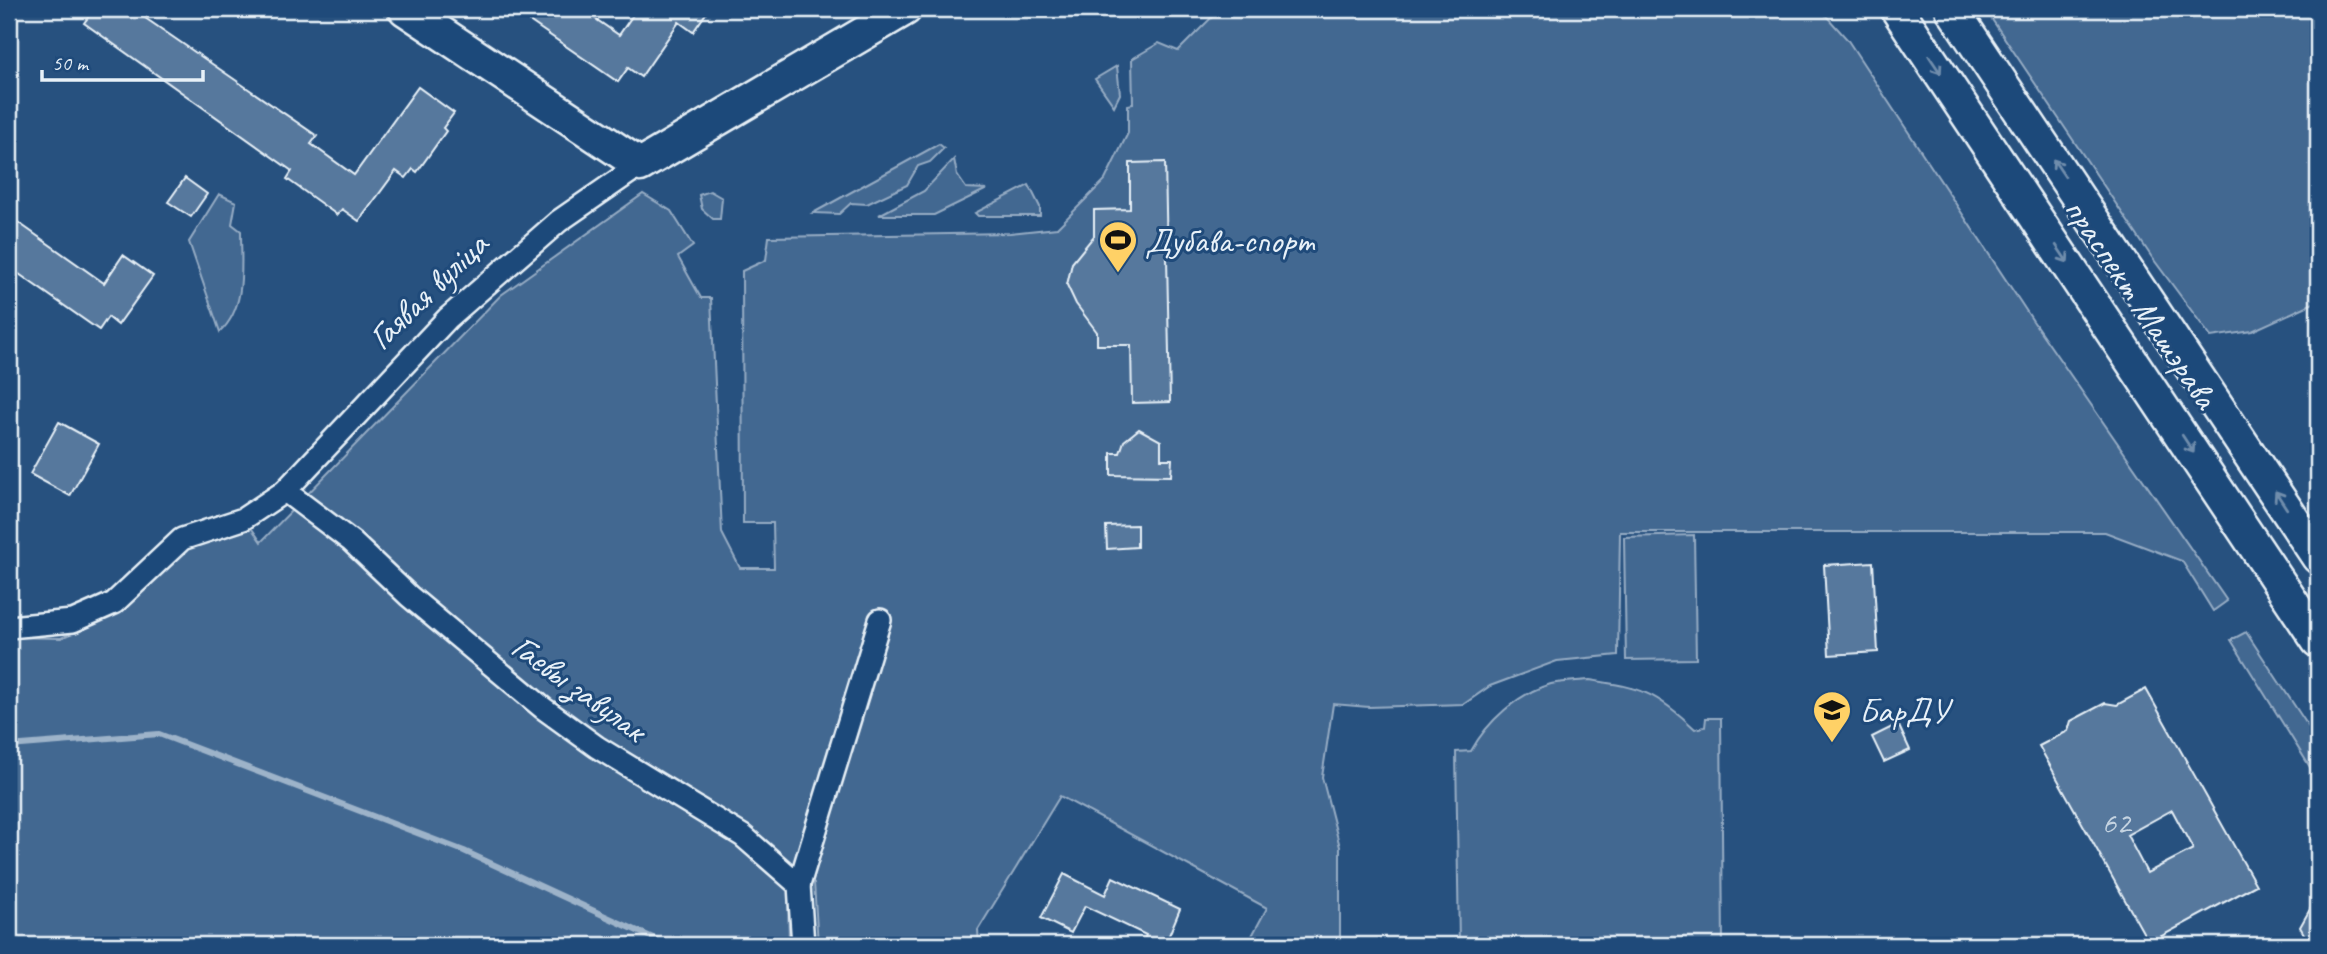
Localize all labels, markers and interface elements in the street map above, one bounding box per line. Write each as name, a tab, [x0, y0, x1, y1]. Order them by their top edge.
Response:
scale bar	[42, 38, 203, 82]
text: 50 m	[52, 50, 90, 76]
one-way arrow	[1928, 55, 1942, 75]
one-way arrow	[2052, 159, 2066, 178]
street label: праспект Машэрава	[2054, 189, 2229, 419]
place label: Дубава-спорт	[1145, 218, 1315, 263]
sports icon: Дубава-спорт	[1097, 219, 1139, 274]
street label: Гаявая вуліца	[358, 221, 500, 359]
one-way arrow	[2055, 244, 2069, 263]
one-way arrow	[2182, 433, 2196, 453]
one-way arrow	[2273, 491, 2288, 510]
street label: Гаевы завулак	[503, 624, 658, 754]
place label: БарДУ	[1859, 688, 1954, 733]
school or university icon: БарДУ	[1811, 689, 1853, 744]
house number: 62	[2102, 802, 2133, 843]

